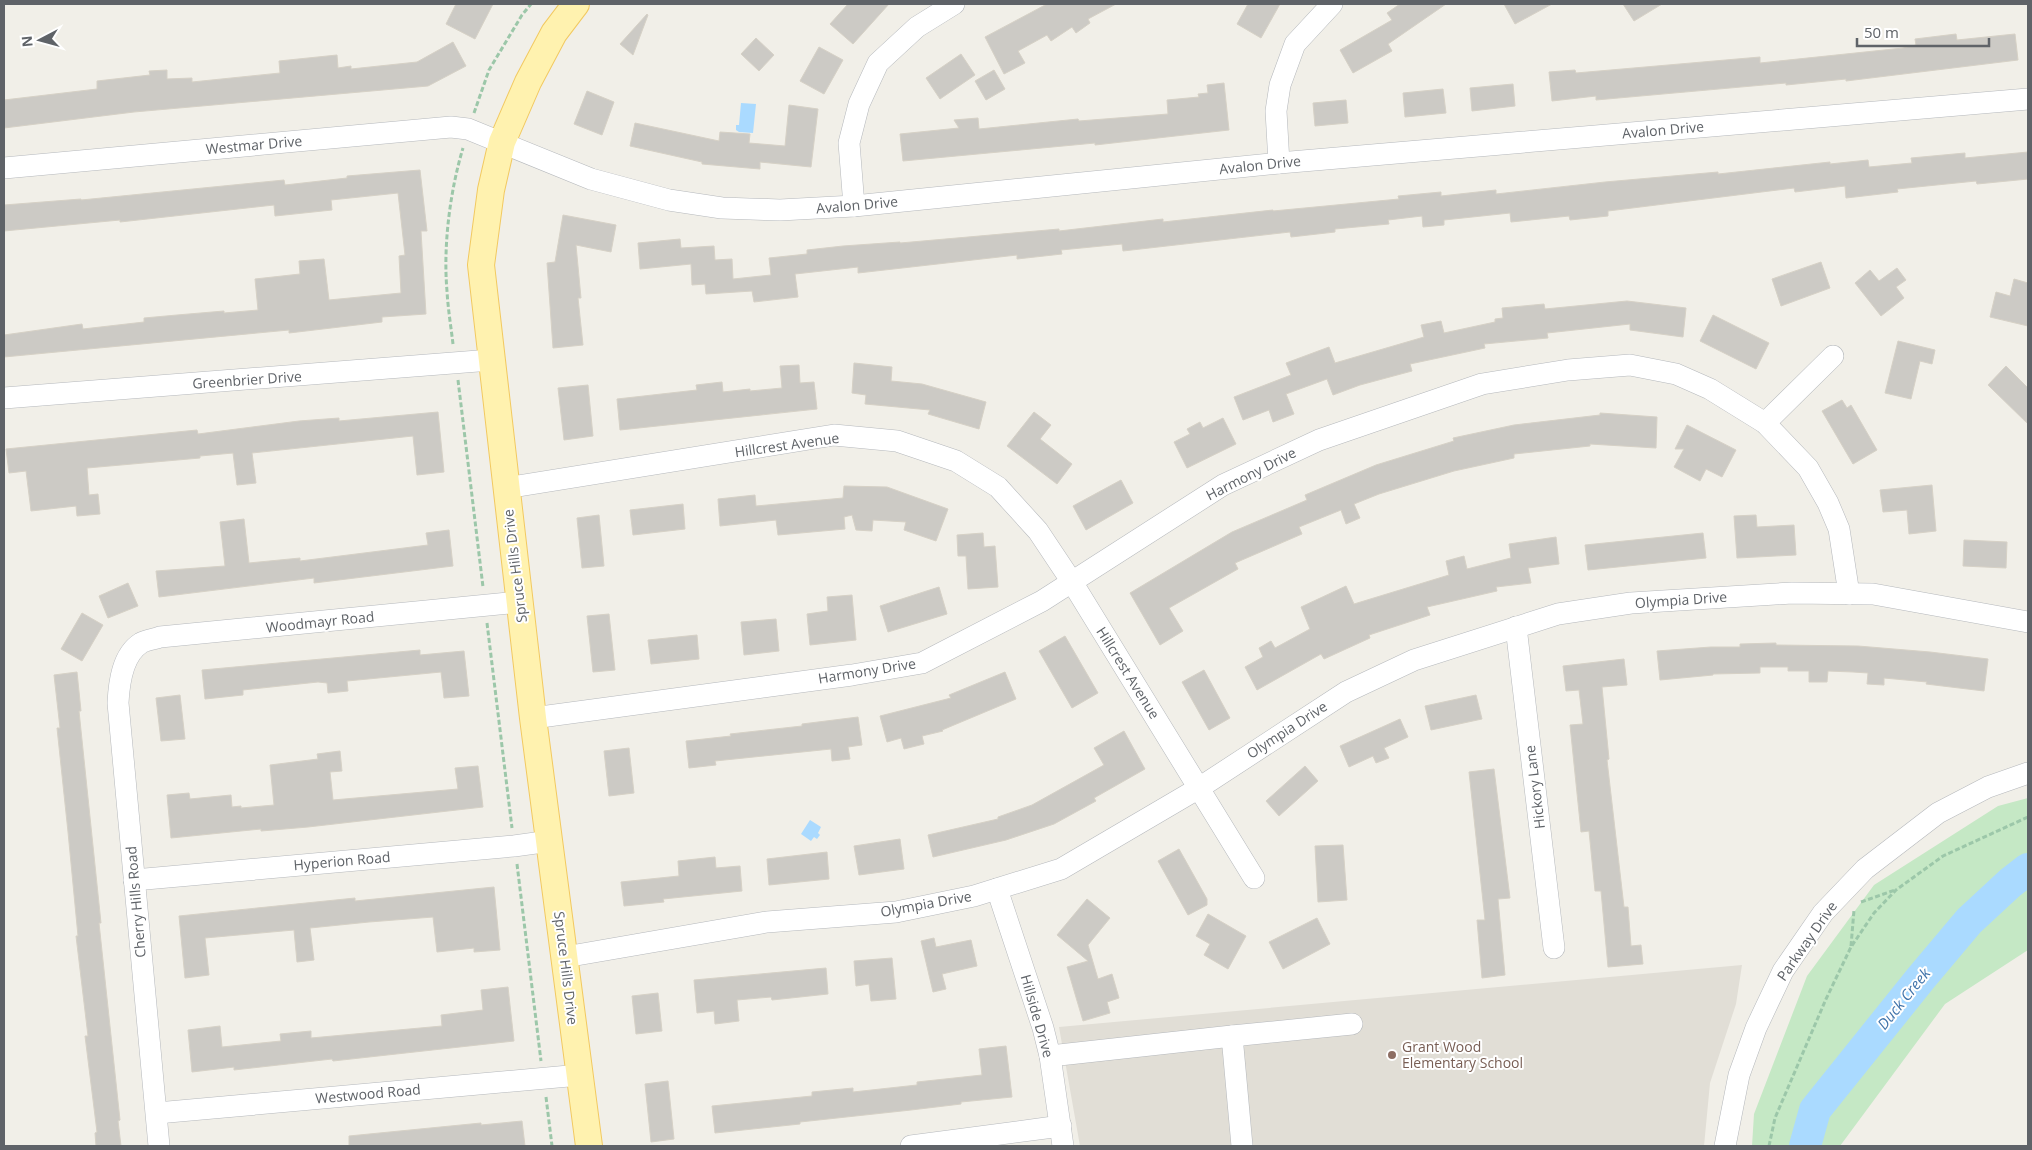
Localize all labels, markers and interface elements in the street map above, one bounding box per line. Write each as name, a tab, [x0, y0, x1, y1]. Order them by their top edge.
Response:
north arrow	[15, 15, 65, 65]
scale bar	[1857, 15, 1990, 47]
text: 50 m	[1864, 22, 1899, 42]
text: N	[17, 35, 37, 48]
street label: Avalon Drive	[1621, 116, 1705, 143]
street label: Westmar Drive	[205, 131, 303, 158]
street label: Avalon Drive	[1218, 151, 1302, 178]
street label: Avalon Drive	[815, 191, 899, 218]
street label: Greenbrier Drive	[192, 366, 302, 393]
street label: Hillcrest Avenue	[733, 428, 840, 461]
street label: Harmony Drive	[1202, 443, 1299, 504]
street label: Spruce Hills Drive	[498, 508, 531, 624]
street label: Olympia Drive	[1634, 587, 1728, 612]
street label: Woodmayr Road	[265, 606, 375, 637]
street label: Hillcrest Avenue	[1092, 623, 1164, 723]
street label: Harmony Drive	[817, 653, 917, 688]
street label: Olympia Drive	[1243, 696, 1331, 763]
street label: Hickory Lane	[1520, 744, 1549, 830]
street label: Cherry Hills Road	[121, 845, 150, 959]
street label: Hyperion Road	[293, 847, 391, 874]
street label: Olympia Drive	[879, 886, 973, 921]
street label: Parkway Drive	[1772, 897, 1841, 984]
street label: Spruce Hills Drive	[550, 910, 583, 1026]
water label: Duck Creek	[1872, 963, 1935, 1033]
street label: Hillside Drive	[1017, 972, 1058, 1060]
place label: Grant Wood Elementary School	[1402, 1037, 1523, 1072]
marker: Grant Wood Elementary School	[1386, 1049, 1398, 1061]
street label: Westwood Road	[314, 1079, 421, 1108]

